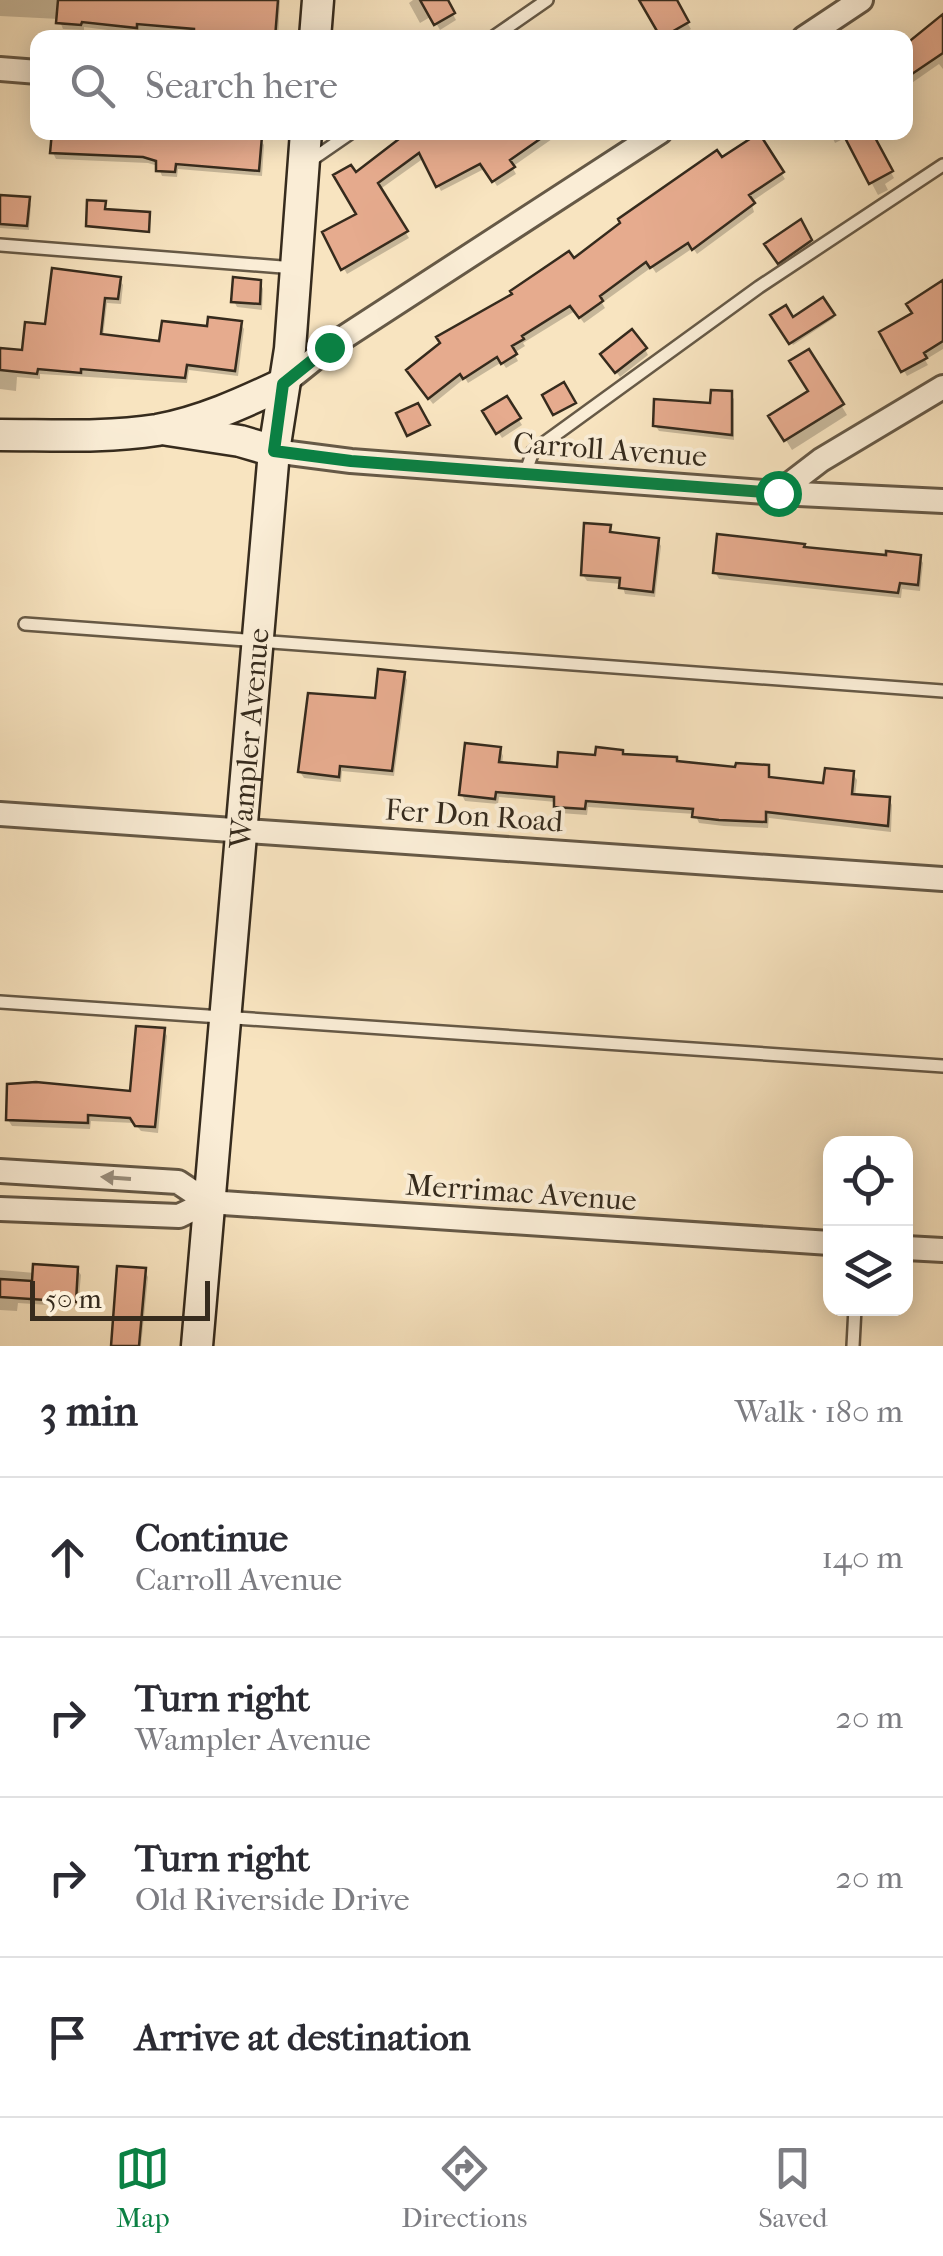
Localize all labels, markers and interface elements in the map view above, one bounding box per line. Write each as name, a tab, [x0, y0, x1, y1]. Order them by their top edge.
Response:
search box	[30, 30, 913, 140]
icon: search	[65, 58, 120, 113]
text: Search here	[145, 63, 338, 108]
route end	[307, 325, 353, 371]
street label: Carroll Avenue	[512, 426, 708, 474]
route start	[756, 471, 802, 517]
street label: Wampler Avenue	[222, 626, 276, 851]
street label: Fer Don Road	[384, 792, 565, 840]
map controls	[823, 1136, 913, 1316]
button: locate	[823, 1136, 913, 1226]
street label: Merrimac Avenue	[404, 1167, 638, 1219]
one-way arrow	[100, 1169, 132, 1185]
button: layers	[823, 1226, 913, 1316]
scale bar	[30, 1276, 210, 1320]
text: 50 m	[45, 1282, 102, 1315]
text: 3 min	[40, 1387, 138, 1436]
text: Walk · 180 m	[735, 1393, 903, 1430]
text: Continue	[135, 1516, 288, 1561]
icon: ahead	[40, 1530, 95, 1585]
text: 140 m	[822, 1539, 903, 1576]
text: Carroll Avenue	[135, 1561, 342, 1598]
text: Turn right	[135, 1676, 310, 1721]
icon: right	[40, 1690, 95, 1745]
text: 20 m	[835, 1699, 903, 1736]
text: Wampler Avenue	[135, 1721, 371, 1758]
text: Turn right	[135, 1836, 310, 1881]
icon: right	[40, 1850, 95, 1905]
text: 20 m	[835, 1859, 903, 1896]
text: Old Riverside Drive	[135, 1881, 410, 1918]
icon: arrive	[40, 2010, 95, 2065]
text: Arrive at destination	[135, 2015, 471, 2060]
tab: Map	[115, 2141, 170, 2234]
tab: Directions	[401, 2141, 527, 2234]
tab: Saved	[758, 2141, 828, 2234]

